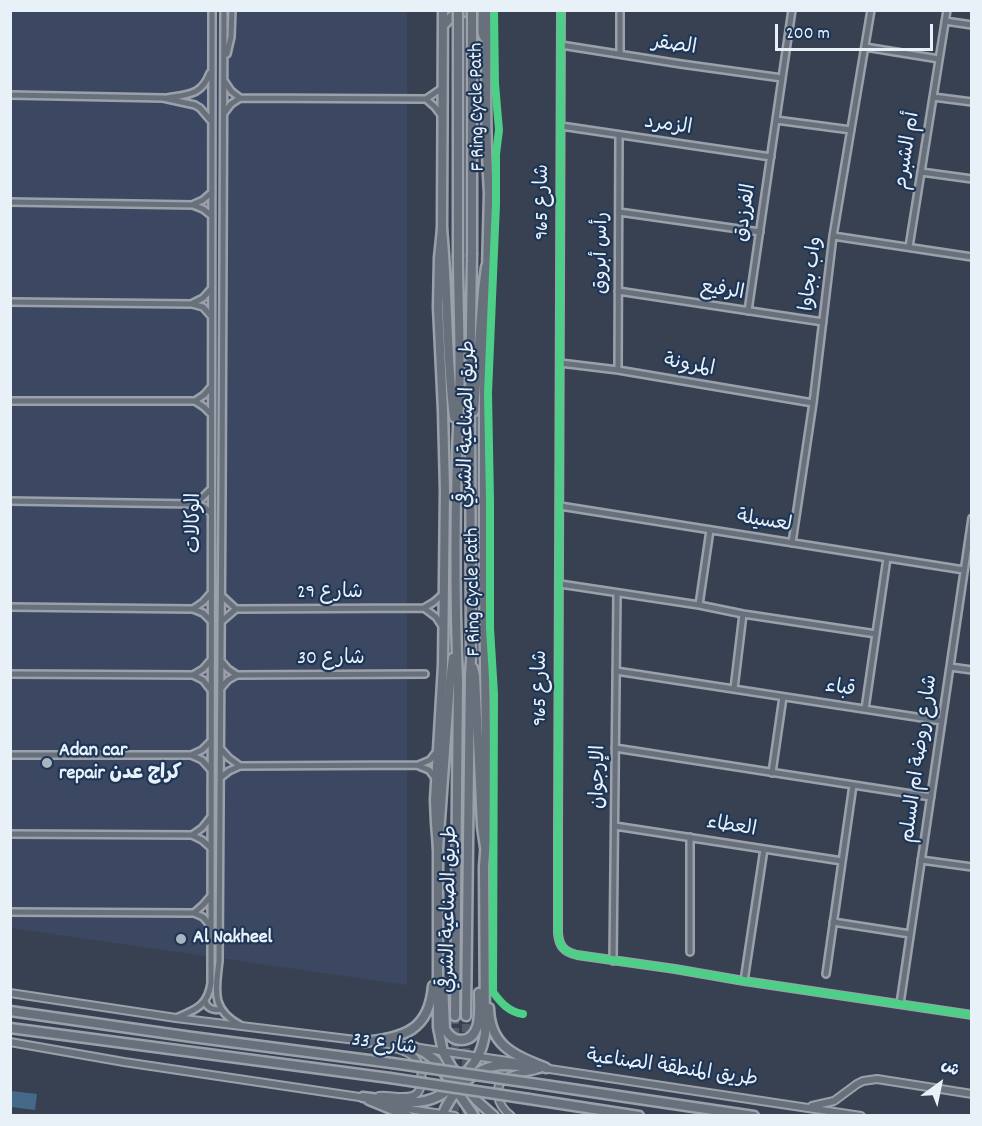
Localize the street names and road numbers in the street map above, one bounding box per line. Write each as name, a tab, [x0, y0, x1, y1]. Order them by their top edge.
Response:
street label: الصقر	[650, 32, 698, 62]
street label: F Ring Cycle Path	[466, 42, 492, 172]
street label: أم الشبرم	[891, 110, 927, 192]
street label: الزمرد	[642, 112, 694, 142]
street label: شارع 965	[532, 164, 556, 240]
street label: الفرزدق	[731, 182, 763, 244]
street label: رأس أبروق	[590, 212, 616, 294]
street label: واب بجاوا	[797, 235, 829, 313]
street label: الرفيع	[698, 277, 746, 307]
street label: طريق الصناعية الشرقي	[456, 340, 482, 508]
street label: المرونة	[662, 351, 716, 383]
street label: الوكالات	[184, 493, 208, 553]
street label: لعسيلة	[735, 507, 793, 539]
street label: F Ring Cycle Path	[462, 527, 488, 657]
street label: شارع 29	[297, 582, 363, 606]
street label: شارع 30	[297, 648, 365, 672]
street label: شارع 965	[530, 650, 554, 726]
street label: شارع روضة ام السلم	[897, 673, 945, 845]
street label: قباء	[823, 676, 857, 704]
street label: الإرجوان	[587, 745, 613, 809]
street label: العطاء	[704, 812, 758, 844]
street label: طريق الصناعية الشرقي	[438, 825, 464, 993]
street label: شارع 33	[350, 1030, 418, 1062]
street label: طريق المنطقة الصناعية	[585, 1046, 759, 1094]

